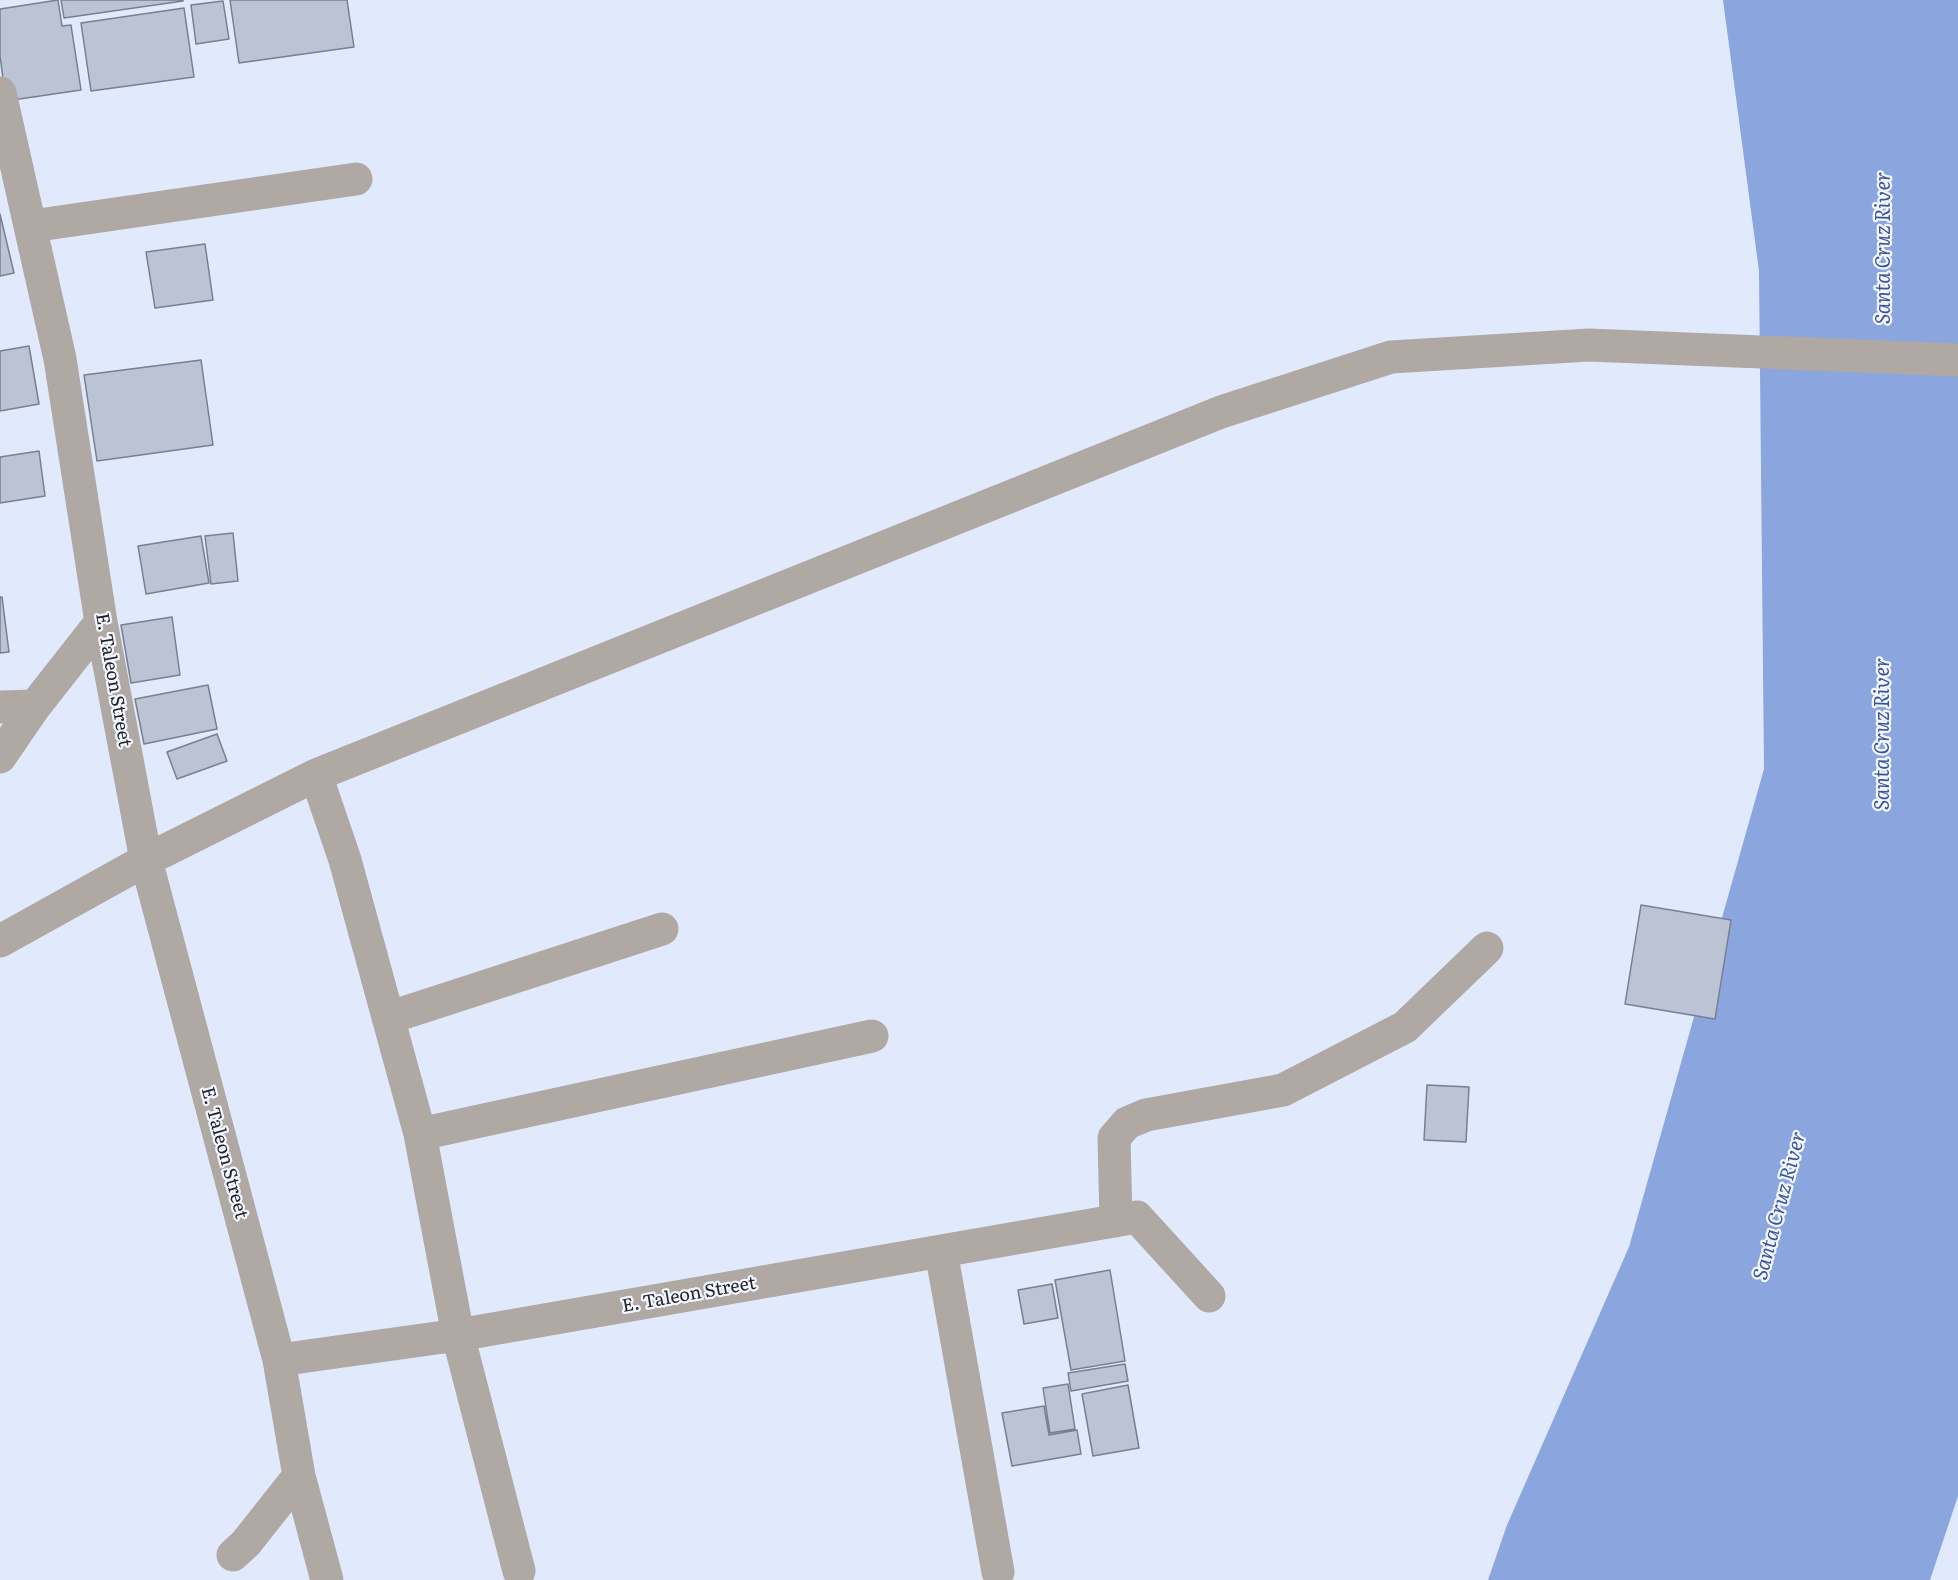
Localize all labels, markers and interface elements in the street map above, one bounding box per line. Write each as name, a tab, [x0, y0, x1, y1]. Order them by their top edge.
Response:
water label: Santa Cruz River	[1872, 172, 1896, 324]
street label: E. Taleon Street	[91, 611, 135, 749]
water label: Santa Cruz River	[1871, 658, 1895, 810]
street label: E. Taleon Street	[196, 1085, 252, 1221]
water label: Santa Cruz River	[1749, 1129, 1811, 1283]
street label: E. Taleon Street	[620, 1273, 758, 1317]

